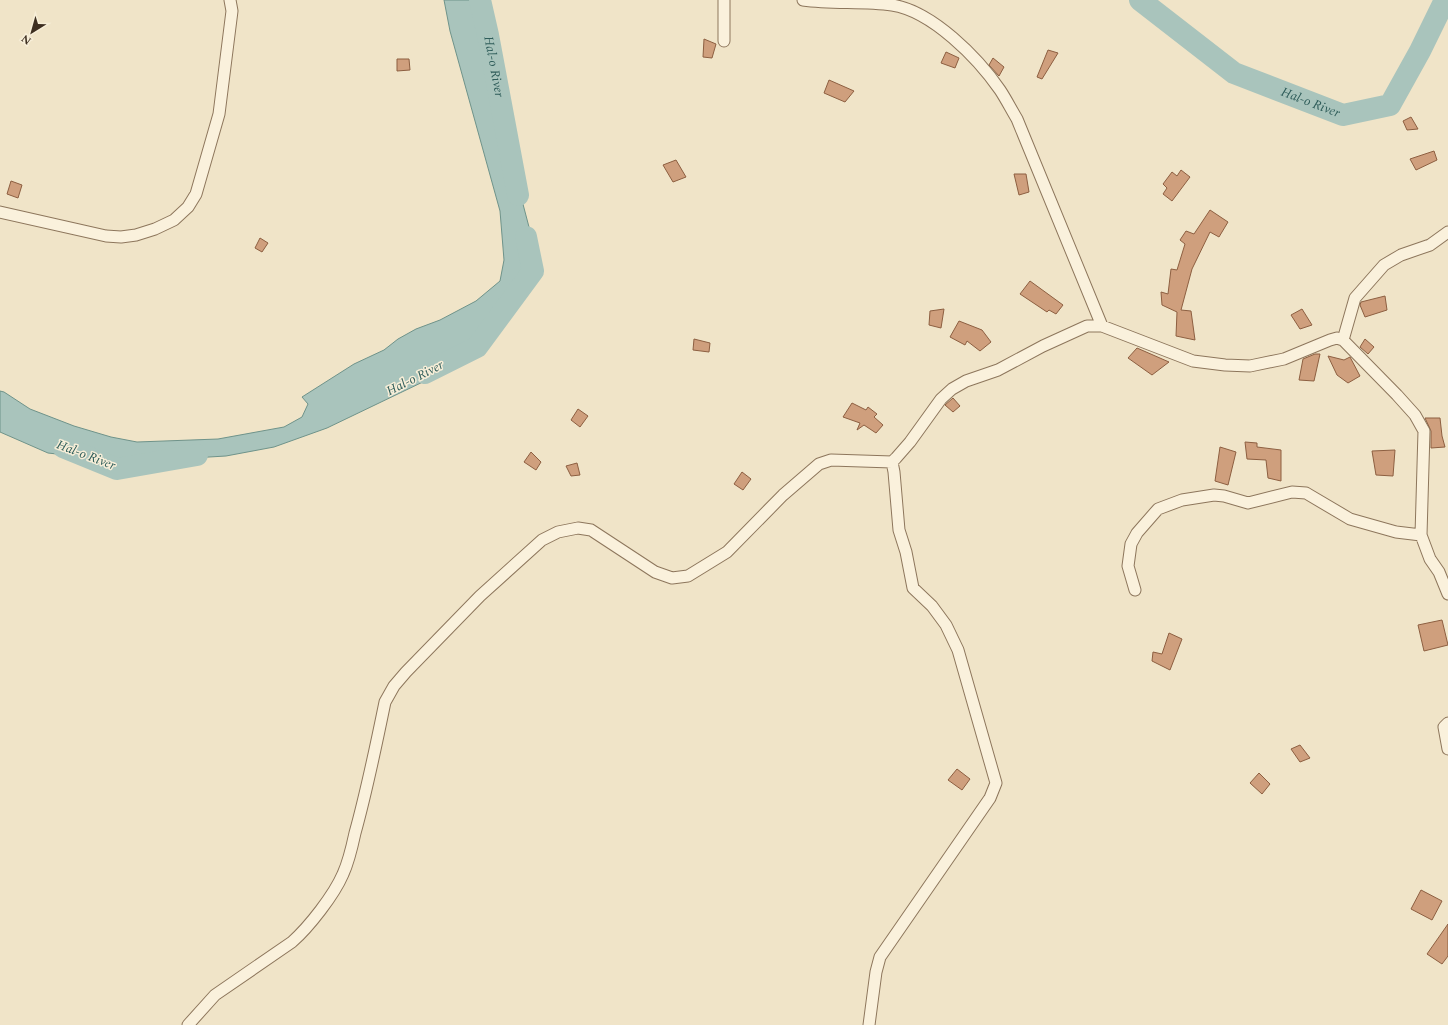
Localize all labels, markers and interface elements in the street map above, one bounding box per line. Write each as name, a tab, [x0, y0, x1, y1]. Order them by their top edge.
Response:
north arrow	[12, 12, 52, 52]
text: N	[18, 30, 35, 49]
water label: Hal-o River	[478, 34, 510, 99]
water label: Hal-o River	[1278, 82, 1343, 123]
water label: Hal-o River	[383, 355, 447, 401]
water label: Hal-o River	[54, 435, 119, 476]

